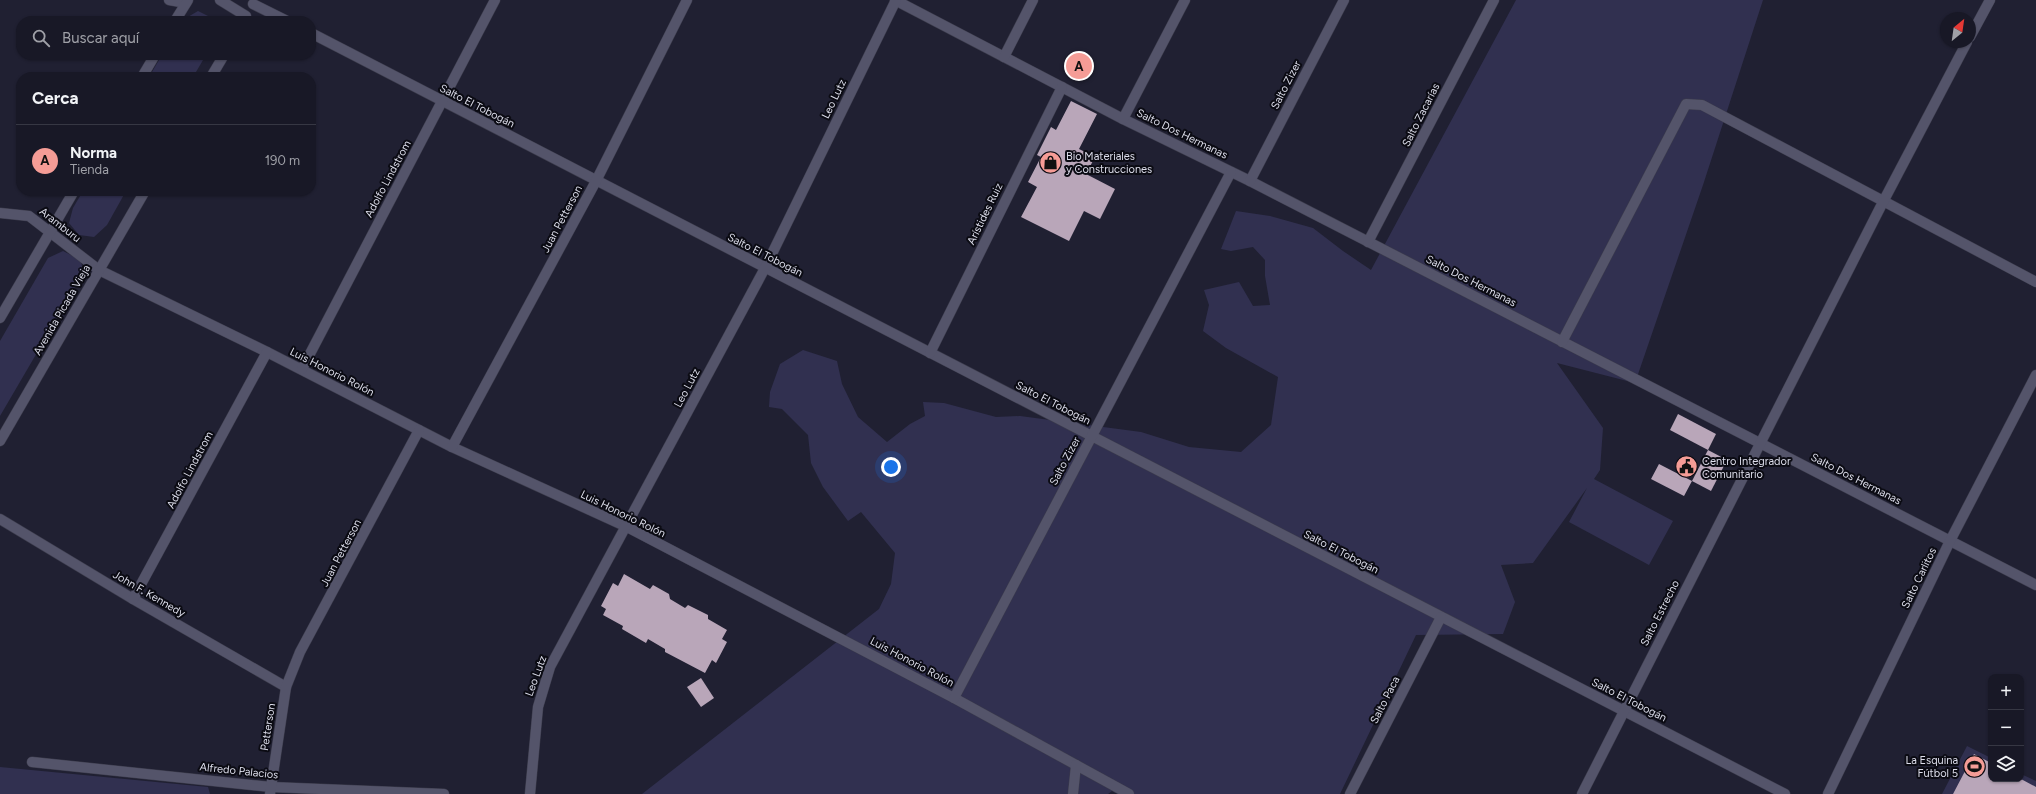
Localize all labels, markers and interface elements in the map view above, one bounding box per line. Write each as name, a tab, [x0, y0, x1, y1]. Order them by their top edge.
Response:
north arrow	[1940, 12, 1976, 48]
search box	[16, 16, 316, 60]
icon: search	[30, 27, 52, 49]
text: Buscar aquí	[62, 29, 139, 47]
pin: A	[1066, 51, 1092, 81]
street label: Salto Zizer	[1268, 58, 1304, 111]
street label: Leo Lutz	[819, 77, 849, 121]
street label: Salto El Tobogán	[437, 81, 517, 131]
street label: Salto Zacarías	[1399, 81, 1443, 149]
text: Cerca	[32, 88, 79, 108]
street label: Salto Dos Hermanas	[1134, 106, 1230, 162]
street label: Adolfo Lindstrom	[362, 138, 414, 220]
text: Norma	[70, 144, 117, 162]
shop icon: Bio Materiales y Construcciones	[1038, 149, 1064, 175]
place label: Bio Materiales y Construcciones	[1066, 150, 1152, 176]
text: A	[40, 153, 50, 168]
text: 190 m	[265, 153, 300, 168]
text: Tienda	[70, 162, 109, 177]
street label: Arístides Ruiz	[965, 181, 1005, 247]
street label: Juan Petterson	[539, 183, 585, 255]
street label: Aramburu	[37, 205, 83, 245]
street label: Salto El Tobogán	[725, 230, 805, 280]
street label: Salto Dos Hermanas	[1424, 253, 1518, 309]
street label: Avenida Picada Vieja	[31, 262, 93, 358]
street label: Luis Honorio Rolón	[288, 345, 376, 399]
street label: Leo Lutz	[671, 366, 703, 410]
street label: Salto El Tobogán	[1013, 378, 1093, 428]
street label: Adolfo Lindstrom	[164, 429, 216, 511]
street label: Salto Zizer	[1047, 434, 1083, 487]
street label: Salto Dos Hermanas	[1809, 451, 1903, 507]
public building icon: Centro Integrador Comunitario	[1674, 454, 1700, 480]
place label: Centro Integrador Comunitario	[1702, 455, 1791, 481]
your location	[881, 457, 901, 477]
street label: Luis Honorio Rolón	[578, 488, 668, 540]
street label: Juan Petterson	[318, 517, 364, 589]
street label: Salto El Tobogán	[1301, 527, 1381, 577]
street label: Salto Carlitos	[1899, 546, 1939, 610]
street label: John F. Kennedy	[111, 568, 188, 620]
street label: Salto Estrecho	[1638, 578, 1682, 648]
street label: Luis Honorio Rolón	[868, 634, 956, 690]
street label: Leo Lutz	[523, 654, 549, 698]
street label: Salto Paca	[1368, 674, 1402, 726]
map controls	[1988, 674, 2024, 782]
button: +	[1988, 674, 2024, 710]
street label: Salto El Tobogán	[1589, 675, 1669, 725]
street label: Petterson	[258, 702, 278, 752]
button: −	[1988, 710, 2024, 746]
button: layers	[1988, 746, 2024, 782]
sports icon: La Esquina Fútbol 5	[1961, 753, 1987, 779]
place label: La Esquina Fútbol 5	[1906, 754, 1958, 780]
street label: Alfredo Palacios	[199, 760, 279, 782]

